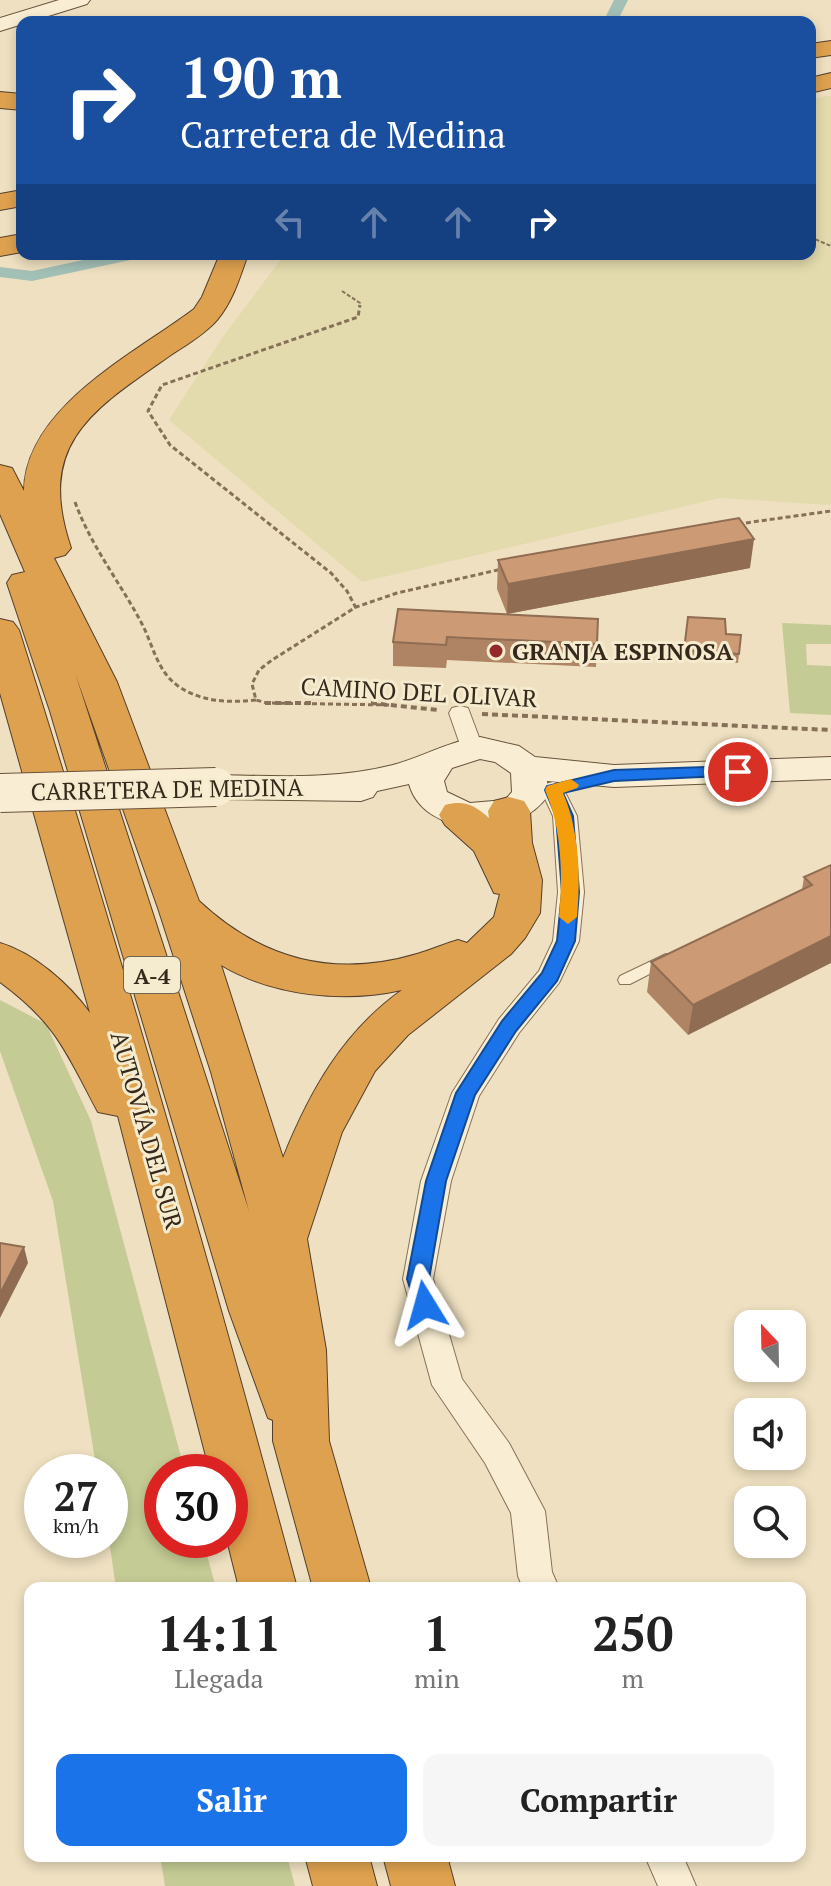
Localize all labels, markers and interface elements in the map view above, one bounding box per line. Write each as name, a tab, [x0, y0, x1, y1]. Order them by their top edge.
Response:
text: 190 m	[180, 40, 342, 114]
icon: right	[48, 48, 152, 152]
text: Carretera de Medina	[180, 111, 506, 158]
icon: left	[268, 200, 312, 244]
icon: ahead	[352, 200, 396, 244]
icon: ahead	[436, 200, 480, 244]
icon: right	[520, 200, 564, 244]
place label: GRANJA ESPINOSA	[512, 635, 734, 667]
marker: GRANJA ESPINOSA	[487, 642, 505, 660]
street label: CAMINO DEL OLIVAR	[300, 670, 539, 714]
pin	[704, 738, 772, 806]
icon: arrive	[716, 750, 760, 794]
street label: CARRETERA DE MEDINA	[30, 771, 304, 807]
road number: A-4	[124, 957, 180, 993]
street label: AUTOVÍA DEL SUR	[103, 1027, 191, 1233]
position arrow	[383, 1263, 467, 1347]
north arrow	[734, 1310, 806, 1382]
map controls	[734, 1310, 806, 1558]
button: sound	[734, 1398, 806, 1470]
speed limit sign: 30	[144, 1454, 248, 1558]
text: 27	[53, 1469, 99, 1522]
button: search	[734, 1486, 806, 1558]
text: km/h	[53, 1512, 99, 1539]
text: 14:11	[156, 1601, 281, 1665]
text: 1	[423, 1601, 450, 1665]
text: 250	[592, 1601, 674, 1665]
text: Llegada	[174, 1661, 264, 1695]
text: min	[414, 1661, 460, 1695]
text: m	[622, 1661, 644, 1695]
button: Salir	[56, 1754, 407, 1846]
button: Compartir	[423, 1754, 774, 1846]

